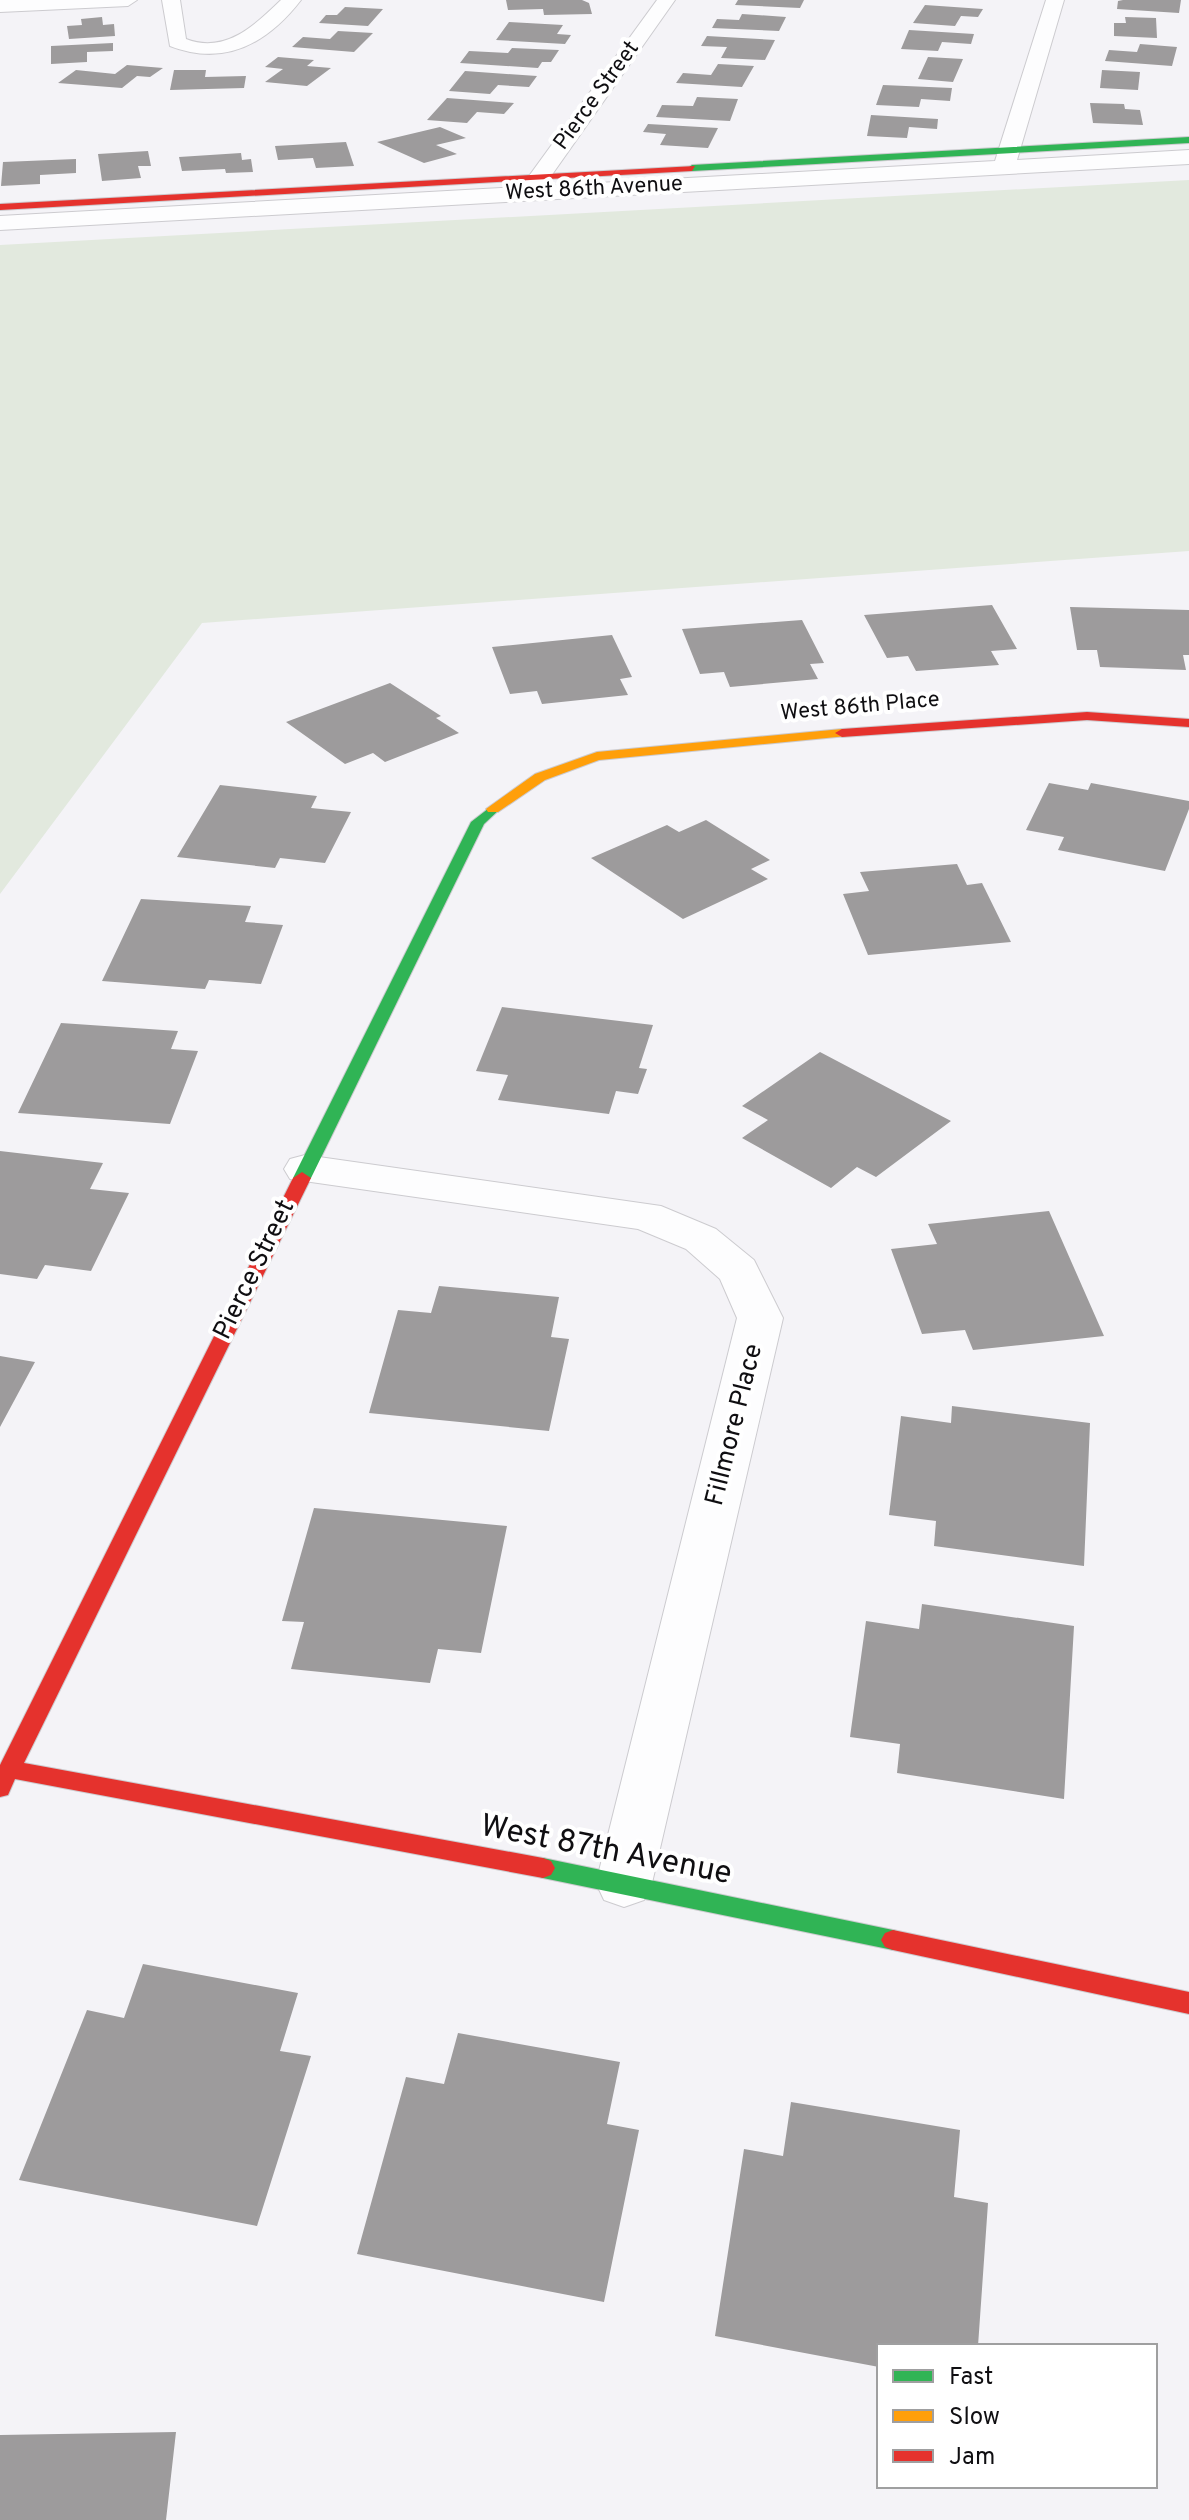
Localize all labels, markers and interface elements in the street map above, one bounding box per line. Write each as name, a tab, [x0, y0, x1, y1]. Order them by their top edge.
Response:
street label: Pierce Street	[548, 36, 646, 156]
street label: West 86th Avenue	[504, 171, 684, 207]
street label: West 86th Place	[779, 687, 941, 727]
street label: Pierce Street	[207, 1195, 303, 1345]
street label: Fillmore Place	[699, 1341, 771, 1509]
street label: West 87th Avenue	[477, 1807, 735, 1895]
legend	[877, 2344, 1157, 2488]
text: Fast	[949, 2363, 993, 2393]
text: Slow	[949, 2403, 1000, 2433]
text: Jam	[949, 2443, 995, 2473]

